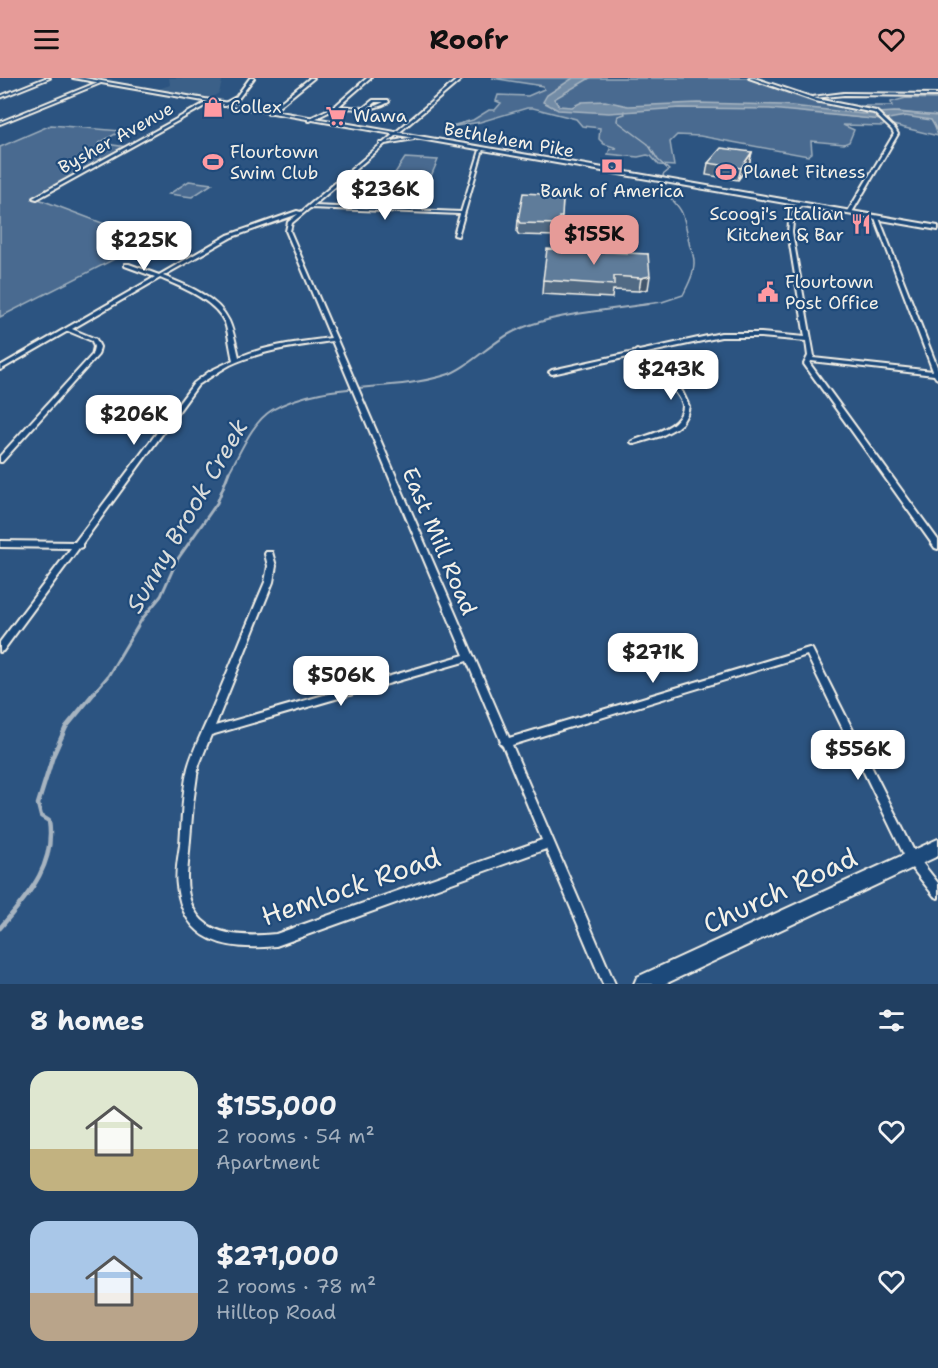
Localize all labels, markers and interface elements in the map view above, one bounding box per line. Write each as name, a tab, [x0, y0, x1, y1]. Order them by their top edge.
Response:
text: Roofr	[429, 21, 509, 58]
icon: menu	[30, 23, 63, 56]
icon: heart	[875, 23, 908, 56]
shop icon: Collex	[201, 95, 225, 119]
place label: Collex	[230, 95, 282, 119]
street label: Bysher Avenue	[54, 96, 178, 180]
supermarket icon: Wawa	[324, 104, 348, 128]
place label: Wawa	[353, 104, 407, 128]
street label: Bethlehem Pike	[442, 117, 576, 163]
place label: Flourtown Swim Club	[230, 140, 319, 185]
sports icon: Flourtown Swim Club	[201, 150, 225, 174]
bank icon: Bank of America	[600, 154, 624, 178]
sports icon: Planet Fitness	[714, 160, 738, 184]
place label: Planet Fitness	[743, 160, 866, 184]
pin: $236K	[343, 170, 427, 221]
text: $236K	[351, 176, 419, 202]
place label: Bank of America	[540, 179, 684, 203]
place label: Scoogi's Italian Kitchen & Bar	[709, 202, 844, 247]
restaurant icon: Scoogi's Italian Kitchen & Bar	[849, 212, 873, 236]
pin: $155K	[552, 215, 636, 266]
pin: $225K	[102, 221, 186, 272]
text: $155K	[564, 221, 624, 247]
text: $225K	[110, 227, 178, 253]
place label: Flourtown Post Office	[785, 270, 879, 315]
public building icon: Flourtown Post Office	[756, 280, 780, 304]
pin: $243K	[629, 350, 713, 401]
text: $243K	[637, 356, 705, 382]
pin: $206K	[92, 395, 176, 446]
text: $206K	[100, 401, 168, 427]
water label: Sunny Brook Creek	[118, 413, 256, 619]
street label: East Mill Road	[395, 463, 484, 619]
pin: $271K	[611, 633, 695, 684]
text: $271K	[622, 639, 684, 665]
pin: $506K	[299, 656, 383, 707]
text: $506K	[307, 662, 375, 688]
pin: $556K	[816, 730, 900, 781]
text: $556K	[825, 736, 891, 762]
street label: Hemlock Road	[256, 839, 445, 935]
street label: Church Road	[697, 839, 863, 942]
text: 8 homes	[30, 1003, 144, 1038]
icon: filters	[875, 1004, 908, 1037]
text: $155,000	[216, 1088, 337, 1123]
icon: home	[78, 1095, 150, 1167]
icon: heart	[875, 1115, 908, 1148]
text: 2 rooms · 54 m²	[216, 1123, 375, 1149]
text: Apartment	[216, 1149, 320, 1175]
text: $271,000	[216, 1238, 339, 1273]
icon: home	[78, 1245, 150, 1317]
icon: heart	[875, 1265, 908, 1298]
text: 2 rooms · 78 m²	[216, 1273, 376, 1299]
text: Hilltop Road	[216, 1299, 336, 1325]

